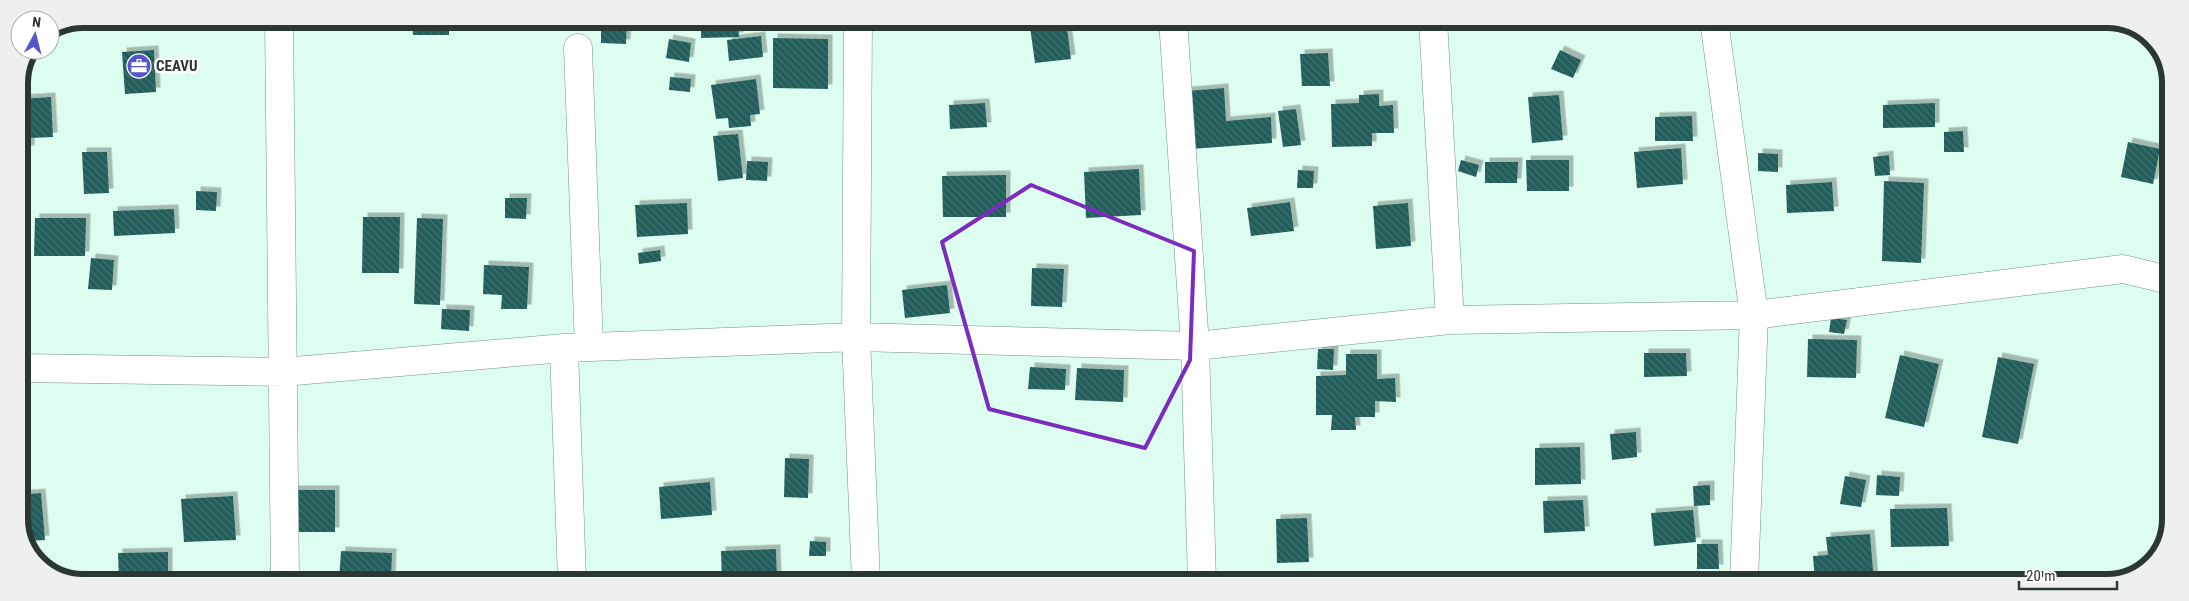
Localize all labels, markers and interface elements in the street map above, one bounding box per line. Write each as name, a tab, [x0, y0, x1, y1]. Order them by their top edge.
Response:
north arrow	[10, 10, 60, 60]
text: N	[31, 14, 42, 31]
office icon: CEAVU	[126, 53, 152, 79]
place label: CEAVU	[156, 57, 198, 75]
scale bar	[2019, 558, 2116, 590]
text: 20 m	[2026, 567, 2056, 585]

